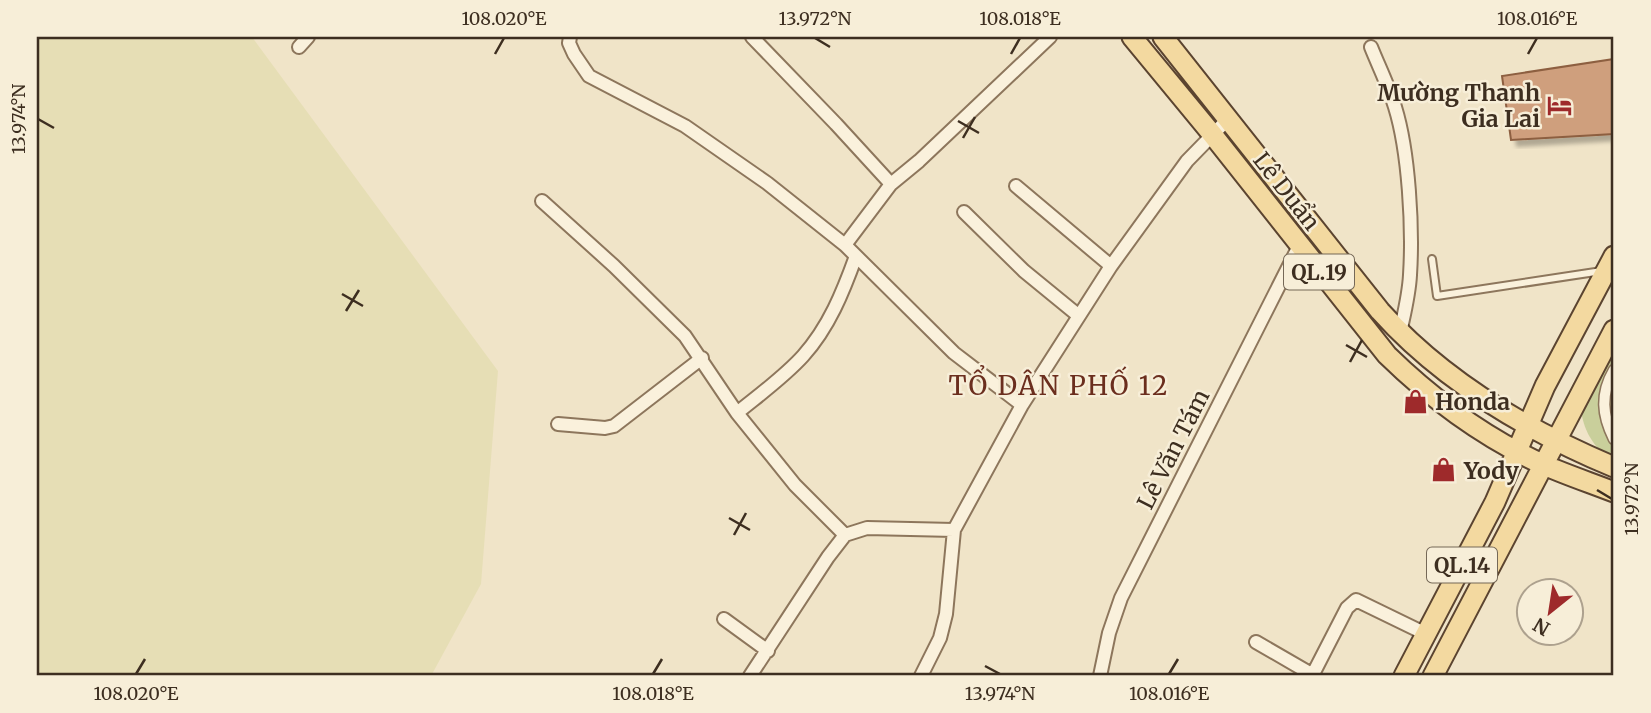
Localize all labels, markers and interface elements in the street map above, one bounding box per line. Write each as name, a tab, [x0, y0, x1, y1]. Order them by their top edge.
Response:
text: 108.020°E	[461, 7, 547, 30]
text: 13.972°N	[779, 7, 852, 30]
text: 108.018°E	[979, 7, 1061, 30]
text: 108.016°E	[1497, 7, 1578, 30]
place label: Mường Thanh Gia Lai	[1377, 78, 1540, 133]
text: 13.974°N	[7, 84, 30, 154]
hotel icon: Mường Thanh Gia Lai	[1546, 91, 1574, 119]
street label: Lê Duẩn	[1247, 146, 1327, 236]
road number: QL.19	[1284, 254, 1354, 290]
district label: TỔ DÂN PHỐ 12	[948, 365, 1170, 402]
street label: Lê Văn Tám	[1130, 384, 1216, 514]
shop icon: Honda	[1401, 387, 1429, 415]
place label: Honda	[1435, 387, 1510, 416]
shop icon: Yody	[1430, 456, 1458, 484]
place label: Yody	[1463, 456, 1519, 485]
text: 13.972°N	[1620, 462, 1643, 535]
road number: QL.14	[1427, 548, 1497, 582]
north arrow	[1514, 576, 1584, 646]
text: N	[1529, 613, 1554, 641]
text: 108.020°E	[93, 682, 179, 705]
text: 108.018°E	[612, 682, 694, 705]
text: 13.974°N	[965, 682, 1035, 705]
text: 108.016°E	[1129, 682, 1210, 705]

